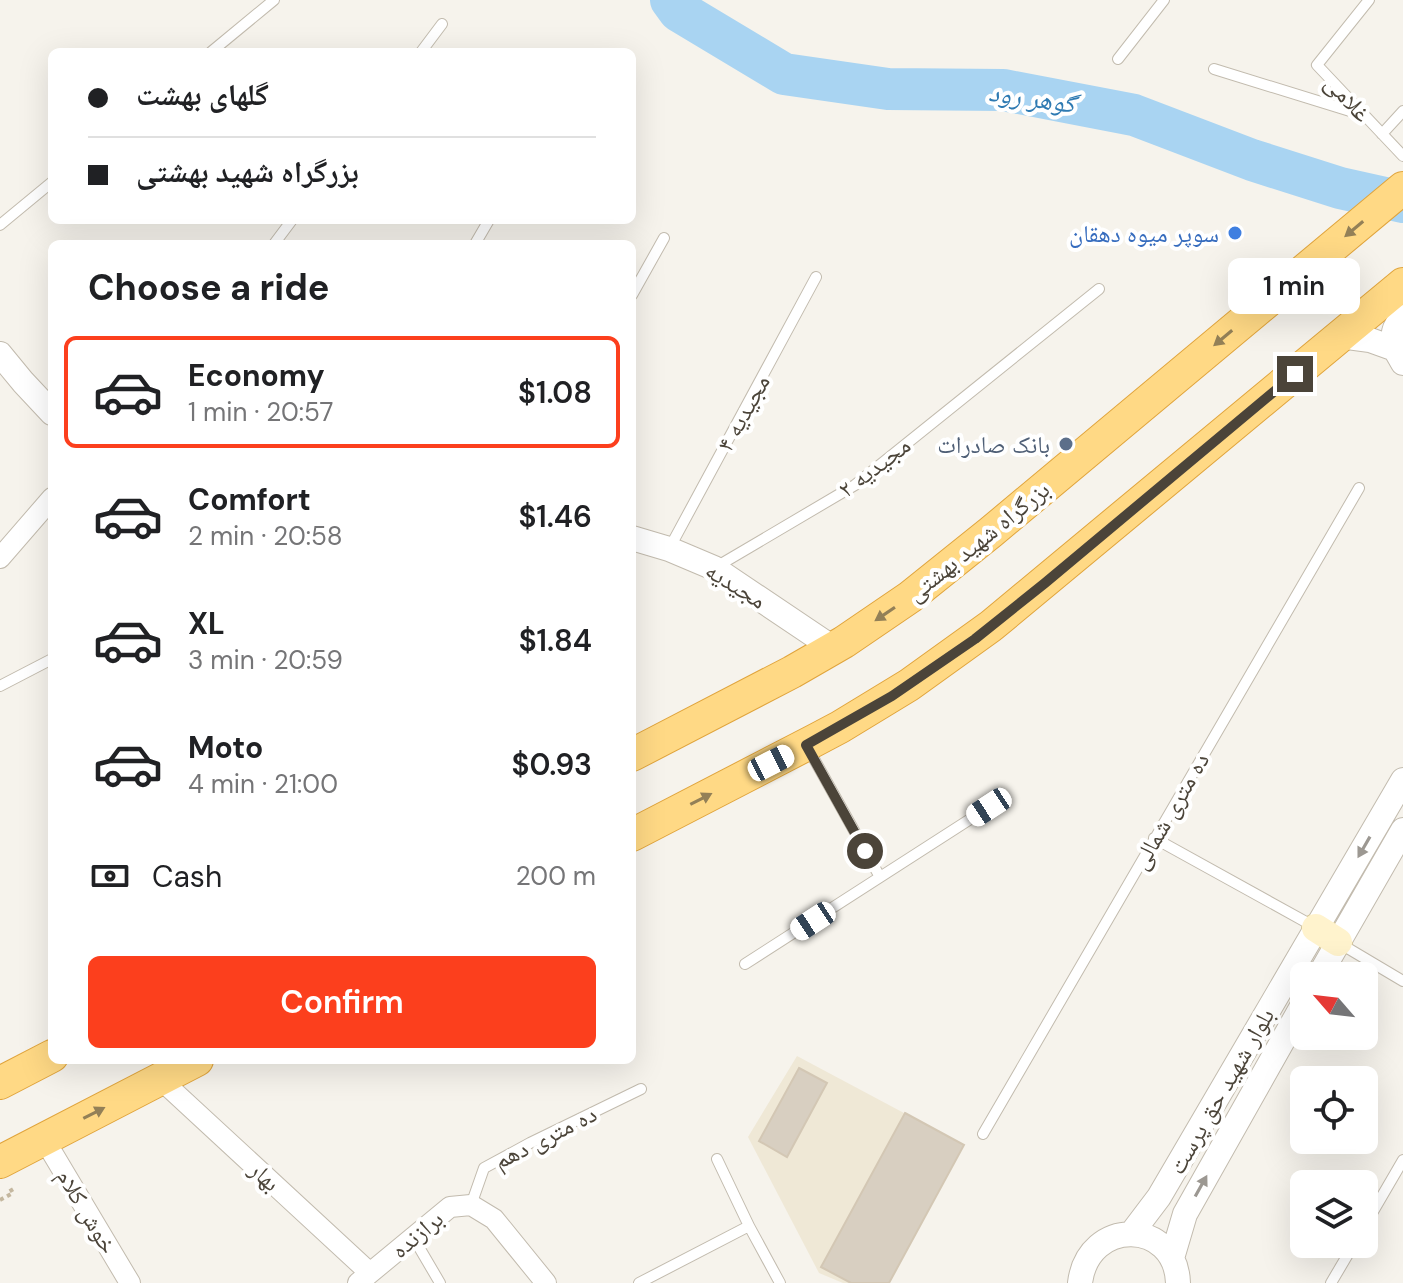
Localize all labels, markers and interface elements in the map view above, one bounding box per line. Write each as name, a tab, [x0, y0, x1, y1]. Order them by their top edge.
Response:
street label: غلامی	[1318, 68, 1378, 128]
text: گلهای بهشت	[136, 75, 269, 114]
water label: گوهر رود	[987, 75, 1083, 122]
text: بزرگراه شهید بهشتی	[136, 152, 359, 191]
place label: سوپر میوه دهقان	[1069, 218, 1219, 249]
one-way arrow	[1344, 220, 1364, 237]
marker: سوپر میوه دهقان	[1226, 224, 1244, 242]
callout: 1 min	[1229, 258, 1361, 314]
text: Choose a ride	[88, 264, 329, 311]
text: 1 min	[1263, 269, 1325, 303]
one-way arrow	[1214, 329, 1234, 346]
icon: car	[92, 356, 164, 428]
text: Economy	[188, 356, 325, 395]
route end	[1277, 356, 1313, 392]
street label: مجیدیه ۴	[709, 369, 777, 457]
text: $1.08	[518, 373, 592, 412]
text: 1 min · 20:57	[188, 395, 333, 429]
place label: بانک صادرات	[937, 429, 1050, 460]
street label: مجیدیه ۲	[831, 430, 917, 504]
marker: بانک صادرات	[1057, 435, 1075, 453]
street label: بزرگراه شهید بهشتی	[900, 474, 1056, 608]
icon: car	[92, 480, 164, 552]
text: Comfort	[188, 480, 311, 519]
text: $1.46	[518, 497, 592, 536]
text: 2 min · 20:58	[188, 519, 343, 553]
street label: مجیدیه	[700, 554, 772, 616]
icon: car	[92, 604, 164, 676]
text: XL	[188, 604, 225, 643]
one-way arrow	[875, 606, 896, 621]
text: $1.84	[519, 621, 592, 660]
text: 3 min · 20:59	[188, 643, 343, 677]
icon: car	[92, 728, 164, 800]
text: Moto	[188, 728, 263, 767]
car	[744, 741, 798, 785]
text: $0.93	[512, 745, 592, 784]
street label: ده متری شمالی	[1124, 747, 1216, 875]
text: 4 min · 21:00	[188, 767, 338, 801]
car	[962, 784, 1016, 830]
one-way arrow	[690, 792, 713, 805]
route start	[847, 833, 883, 869]
one-way arrow	[1357, 836, 1371, 858]
icon: cash	[88, 854, 132, 898]
text: Cash	[152, 857, 222, 896]
text: 200 m	[516, 859, 596, 893]
car	[786, 898, 840, 944]
button: Confirm	[88, 956, 596, 1048]
north arrow	[1290, 962, 1378, 1050]
map controls	[1290, 962, 1378, 1258]
street label: بلوار شهید حق پرست	[1161, 1002, 1281, 1180]
button: locate	[1290, 1066, 1378, 1154]
street label: ده متری دهم	[488, 1098, 602, 1177]
one-way arrow	[83, 1107, 106, 1120]
street label: بهار	[242, 1153, 287, 1198]
street label: خوش کلام	[49, 1163, 124, 1260]
button: layers	[1290, 1170, 1378, 1258]
one-way arrow	[1194, 1174, 1208, 1197]
street label: برازنده	[384, 1203, 450, 1265]

